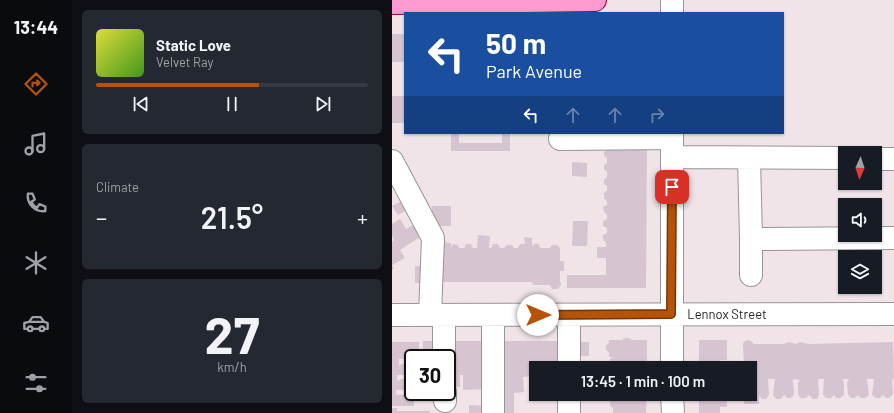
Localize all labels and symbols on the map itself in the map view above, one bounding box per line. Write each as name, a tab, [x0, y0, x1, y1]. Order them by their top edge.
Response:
north arrow	[838, 146, 882, 190]
pin	[655, 170, 689, 204]
position arrow	[517, 294, 559, 336]
street label: Lennox Street	[687, 306, 767, 322]
speed limit sign: 30	[404, 349, 456, 401]

